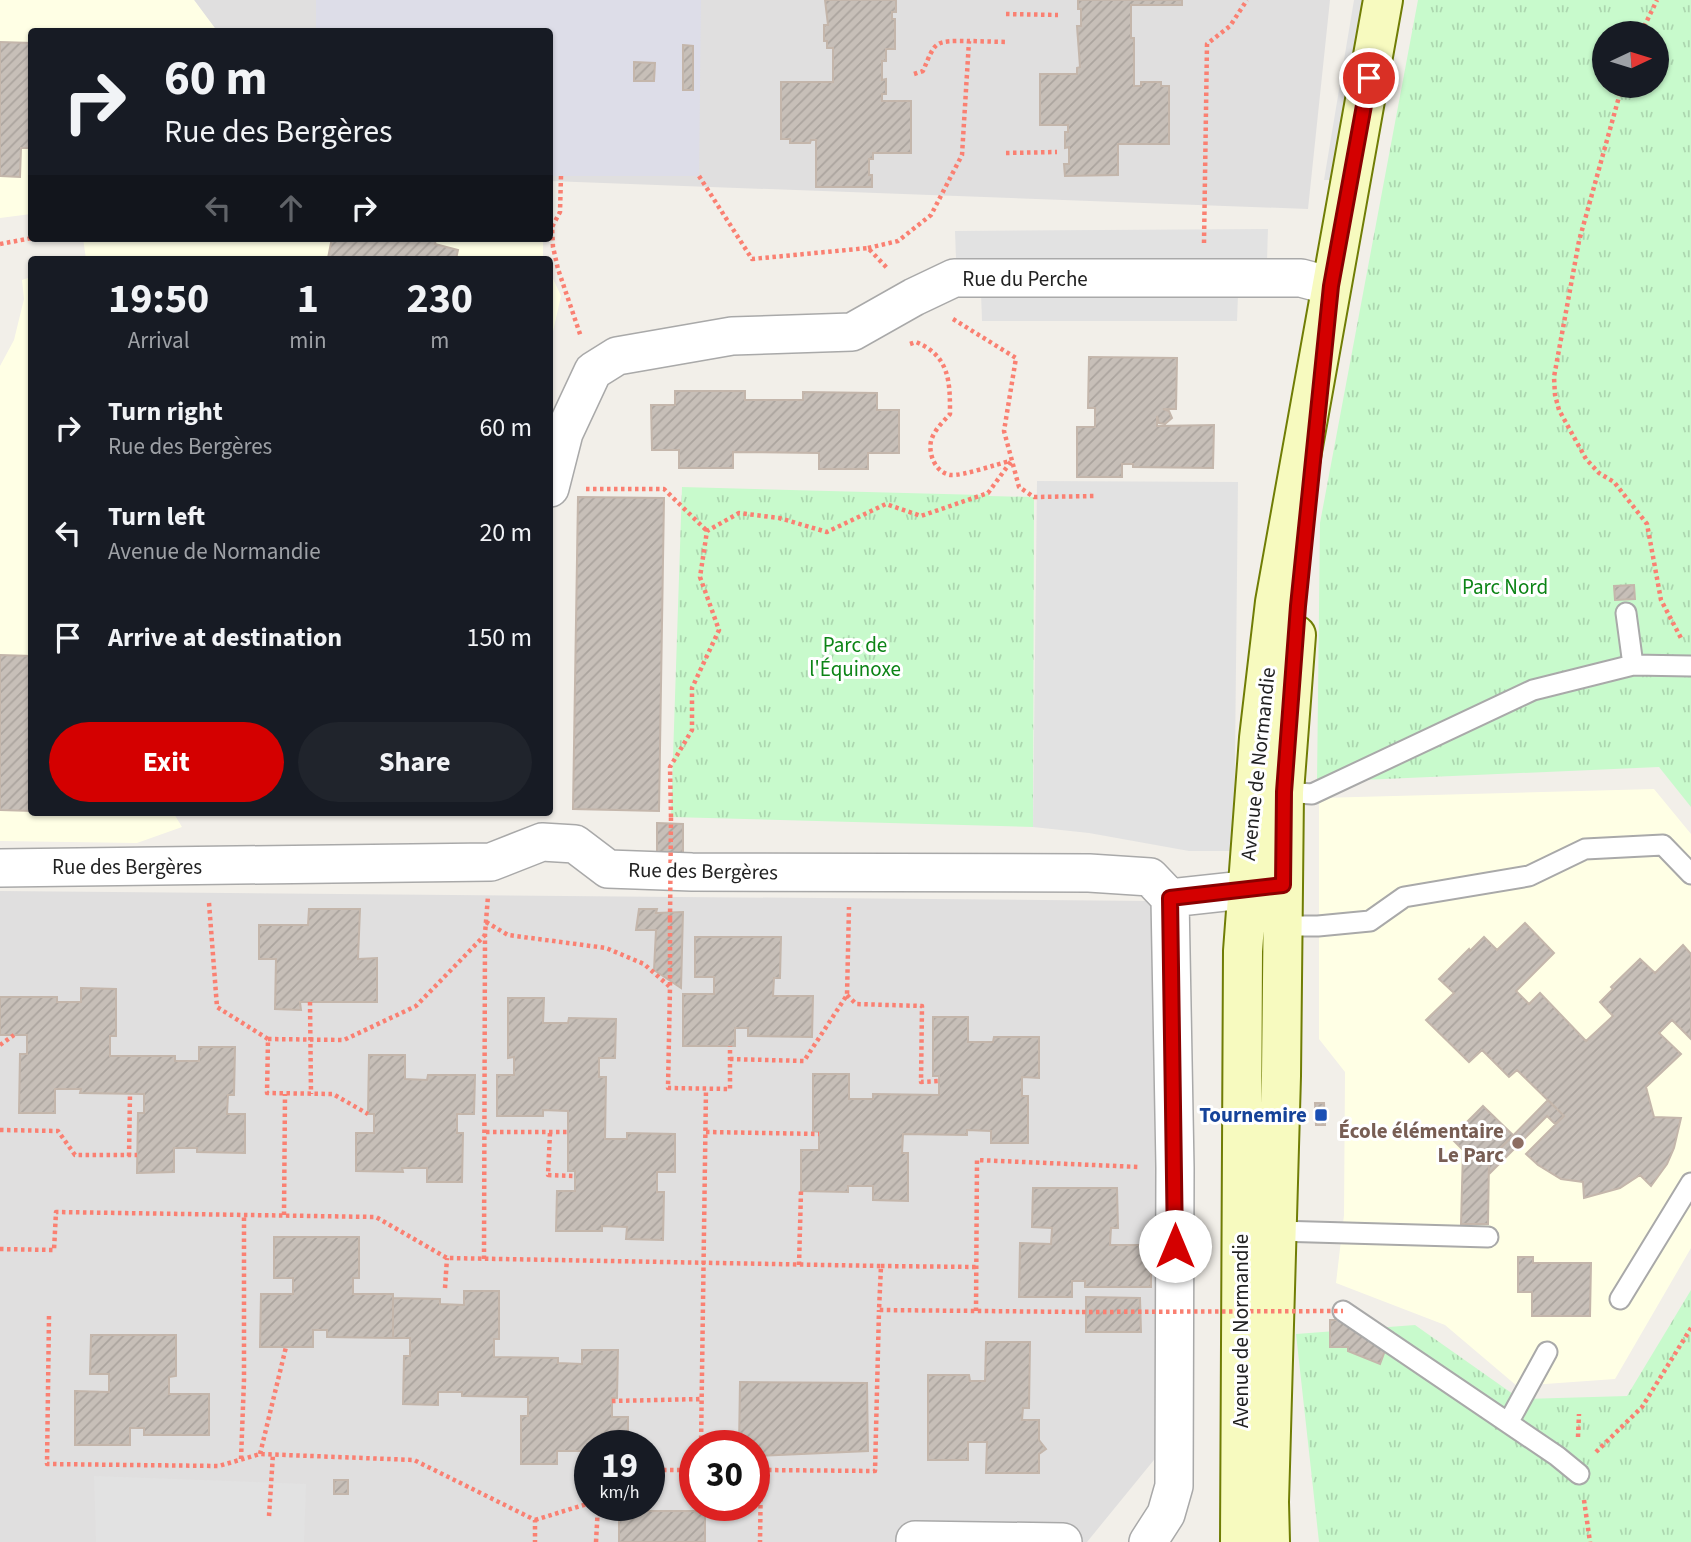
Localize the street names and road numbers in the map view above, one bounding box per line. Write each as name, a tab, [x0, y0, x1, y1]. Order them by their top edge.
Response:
street label: Rue du Perche	[962, 264, 1088, 294]
street label: Avenue de Normandie	[1233, 666, 1283, 862]
street label: Rue des Bergères	[52, 852, 202, 882]
street label: Rue des Bergères	[628, 855, 778, 887]
street label: Avenue de Normandie	[1226, 1234, 1256, 1428]

